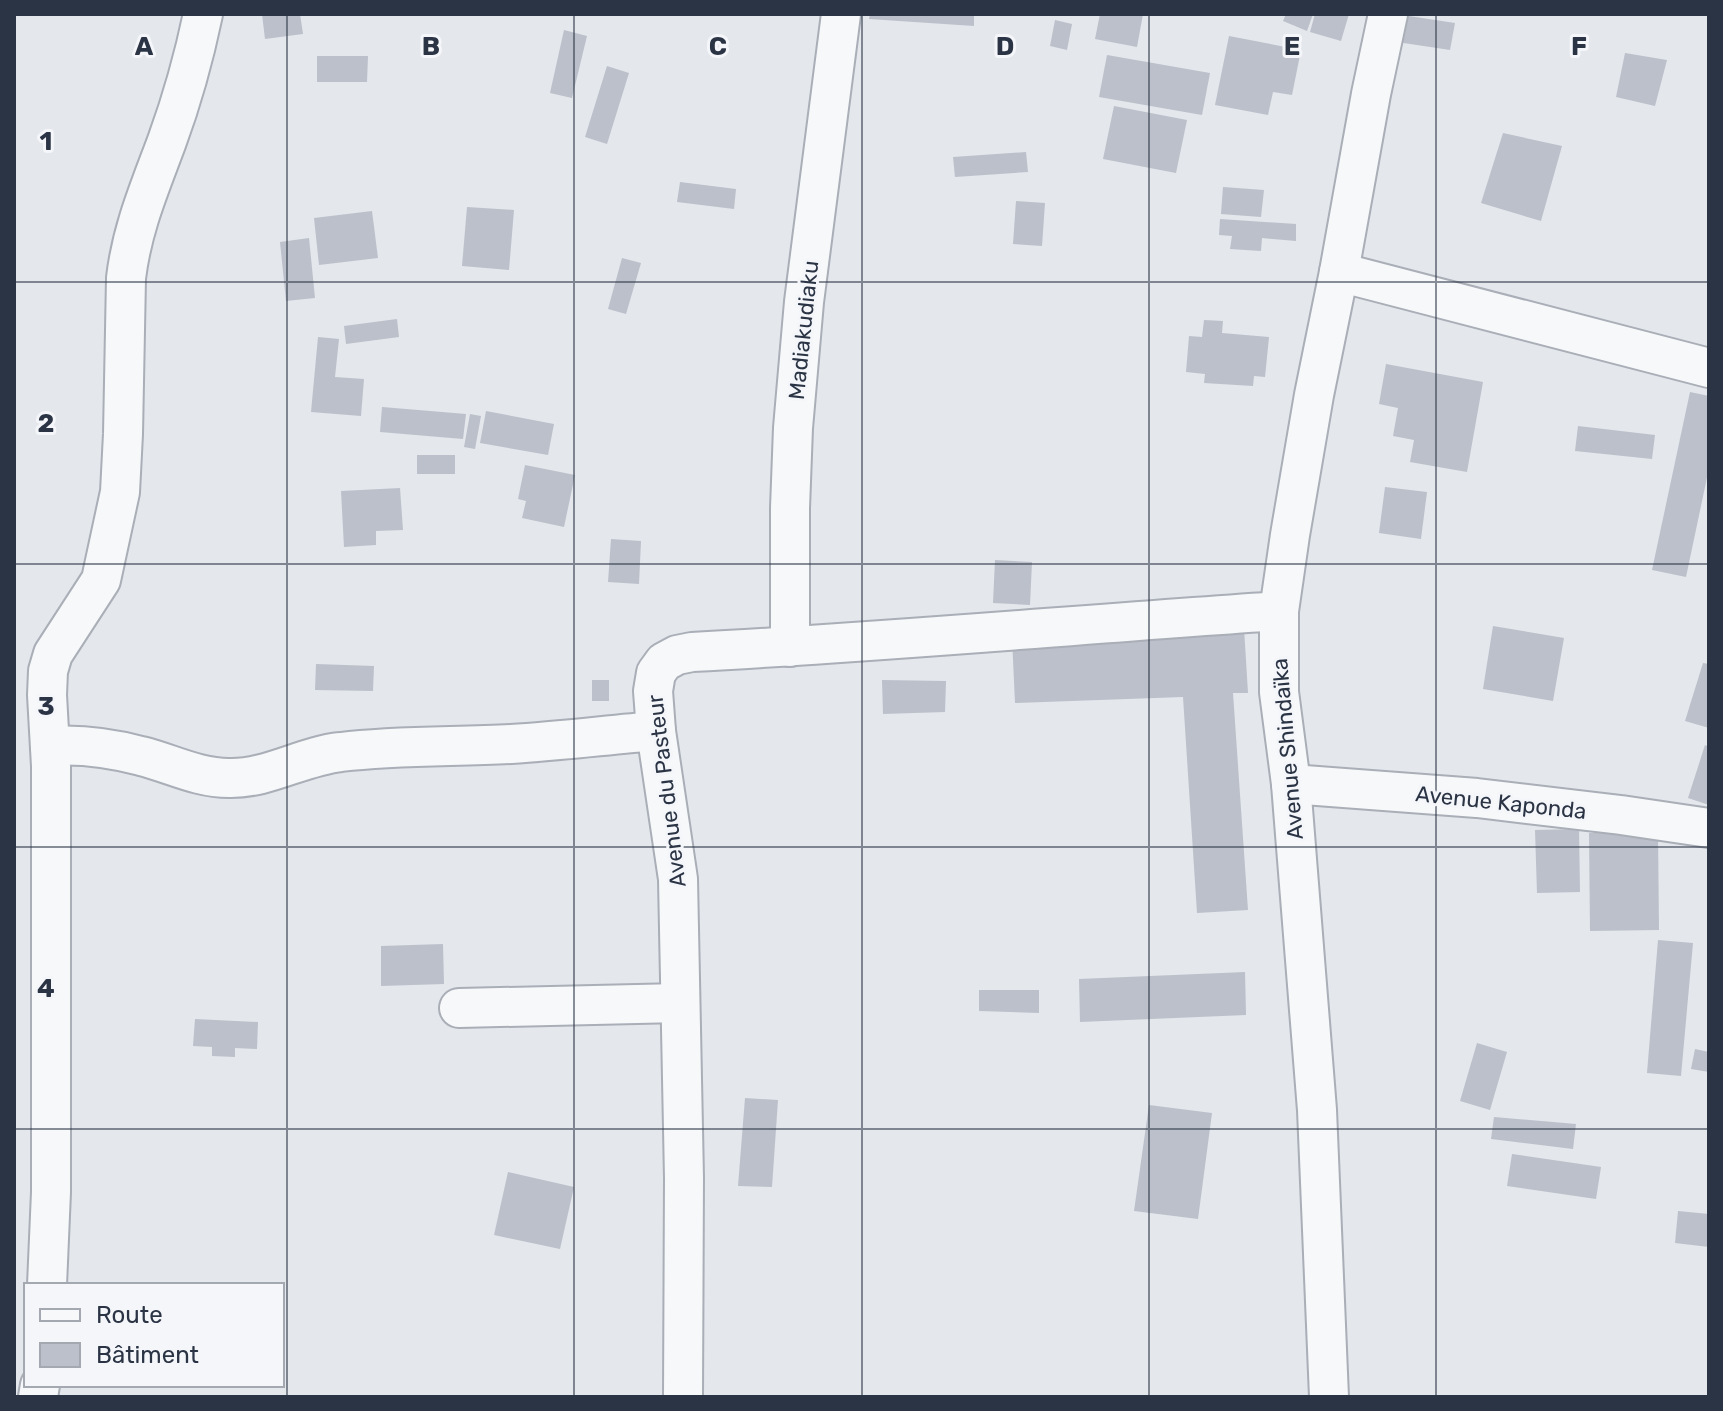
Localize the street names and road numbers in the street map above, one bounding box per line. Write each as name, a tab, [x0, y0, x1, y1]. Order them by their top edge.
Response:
street label: Madiakudiaku	[783, 259, 824, 401]
street label: Avenue Shindaïka	[1266, 657, 1309, 841]
street label: Avenue du Pasteur	[641, 692, 692, 889]
street label: Avenue Kaponda	[1414, 780, 1588, 825]

